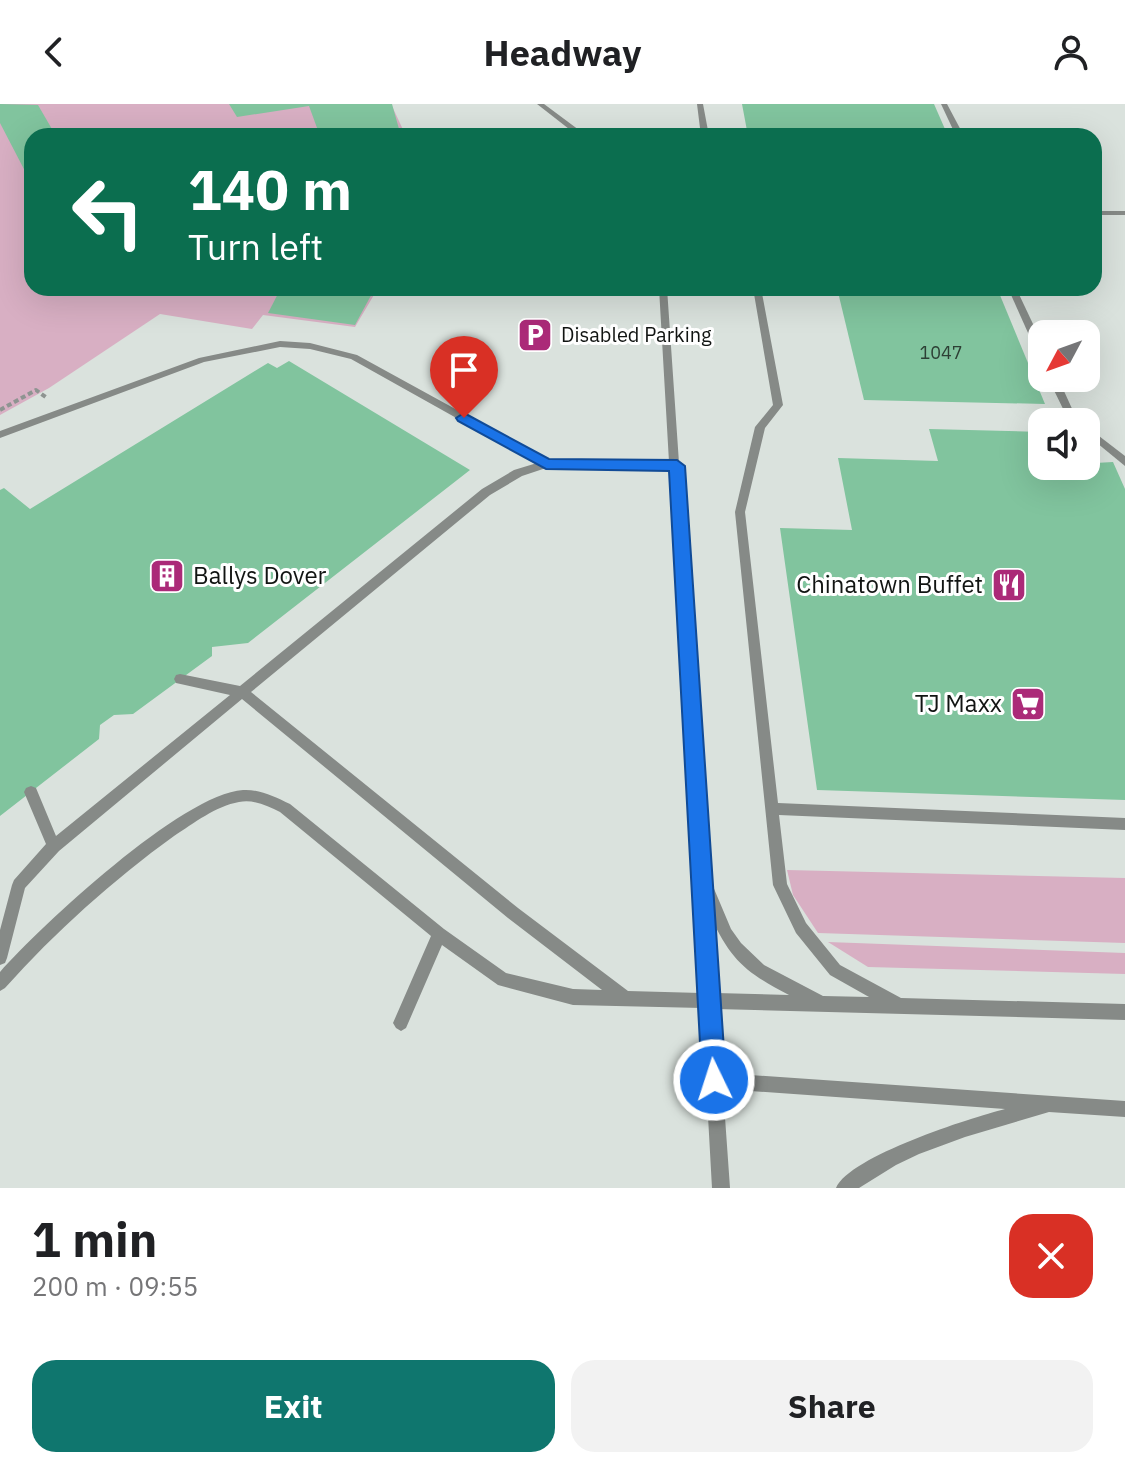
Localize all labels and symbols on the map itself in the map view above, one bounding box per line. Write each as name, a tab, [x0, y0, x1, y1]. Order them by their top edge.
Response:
parking icon: Disabled Parking	[516, 316, 554, 354]
north arrow	[1028, 320, 1100, 392]
place label: Disabled Parking	[561, 321, 712, 348]
pin	[430, 336, 498, 418]
house number: 1047	[919, 341, 963, 364]
building icon: Ballys Dover	[148, 557, 186, 595]
place label: Ballys Dover	[193, 559, 327, 591]
restaurant icon: Chinatown Buffet	[990, 566, 1028, 604]
place label: Chinatown Buffet	[796, 568, 983, 600]
supermarket icon: TJ Maxx	[1009, 685, 1047, 723]
place label: TJ Maxx	[915, 687, 1002, 719]
position arrow	[672, 1038, 756, 1122]

